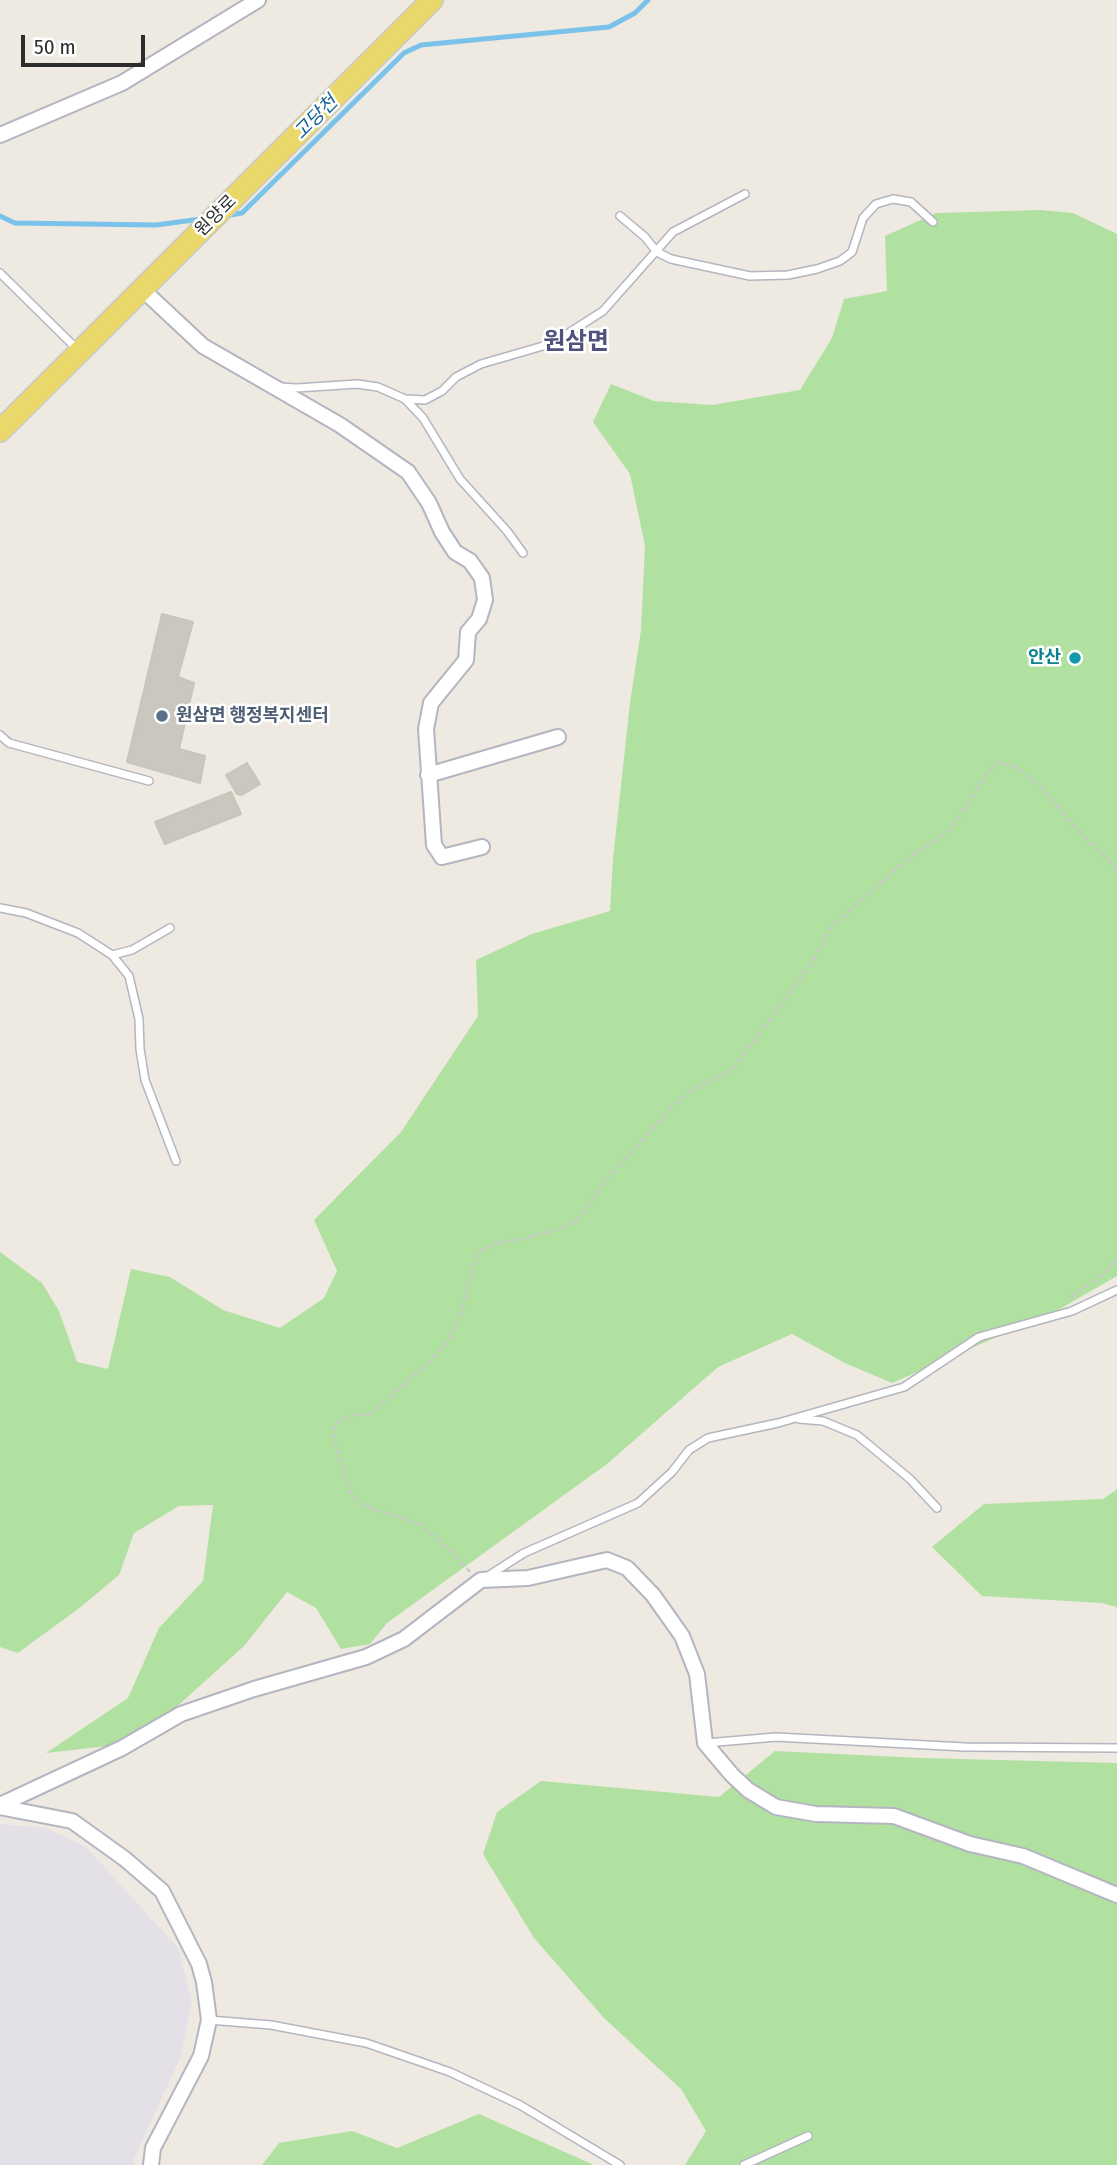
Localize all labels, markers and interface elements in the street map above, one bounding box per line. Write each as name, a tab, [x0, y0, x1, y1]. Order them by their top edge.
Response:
scale bar	[24, 21, 149, 65]
text: 50 m	[34, 34, 76, 60]
water label: 고당천	[289, 91, 343, 145]
street label: 원양로	[191, 191, 241, 241]
district label: 원삼면	[543, 328, 609, 356]
place label: 안산	[1028, 647, 1061, 669]
marker: 안산	[1067, 650, 1083, 666]
place label: 원삼면 행정복지센터	[176, 705, 329, 727]
marker: 원삼면 행정복지센터	[154, 708, 170, 724]

